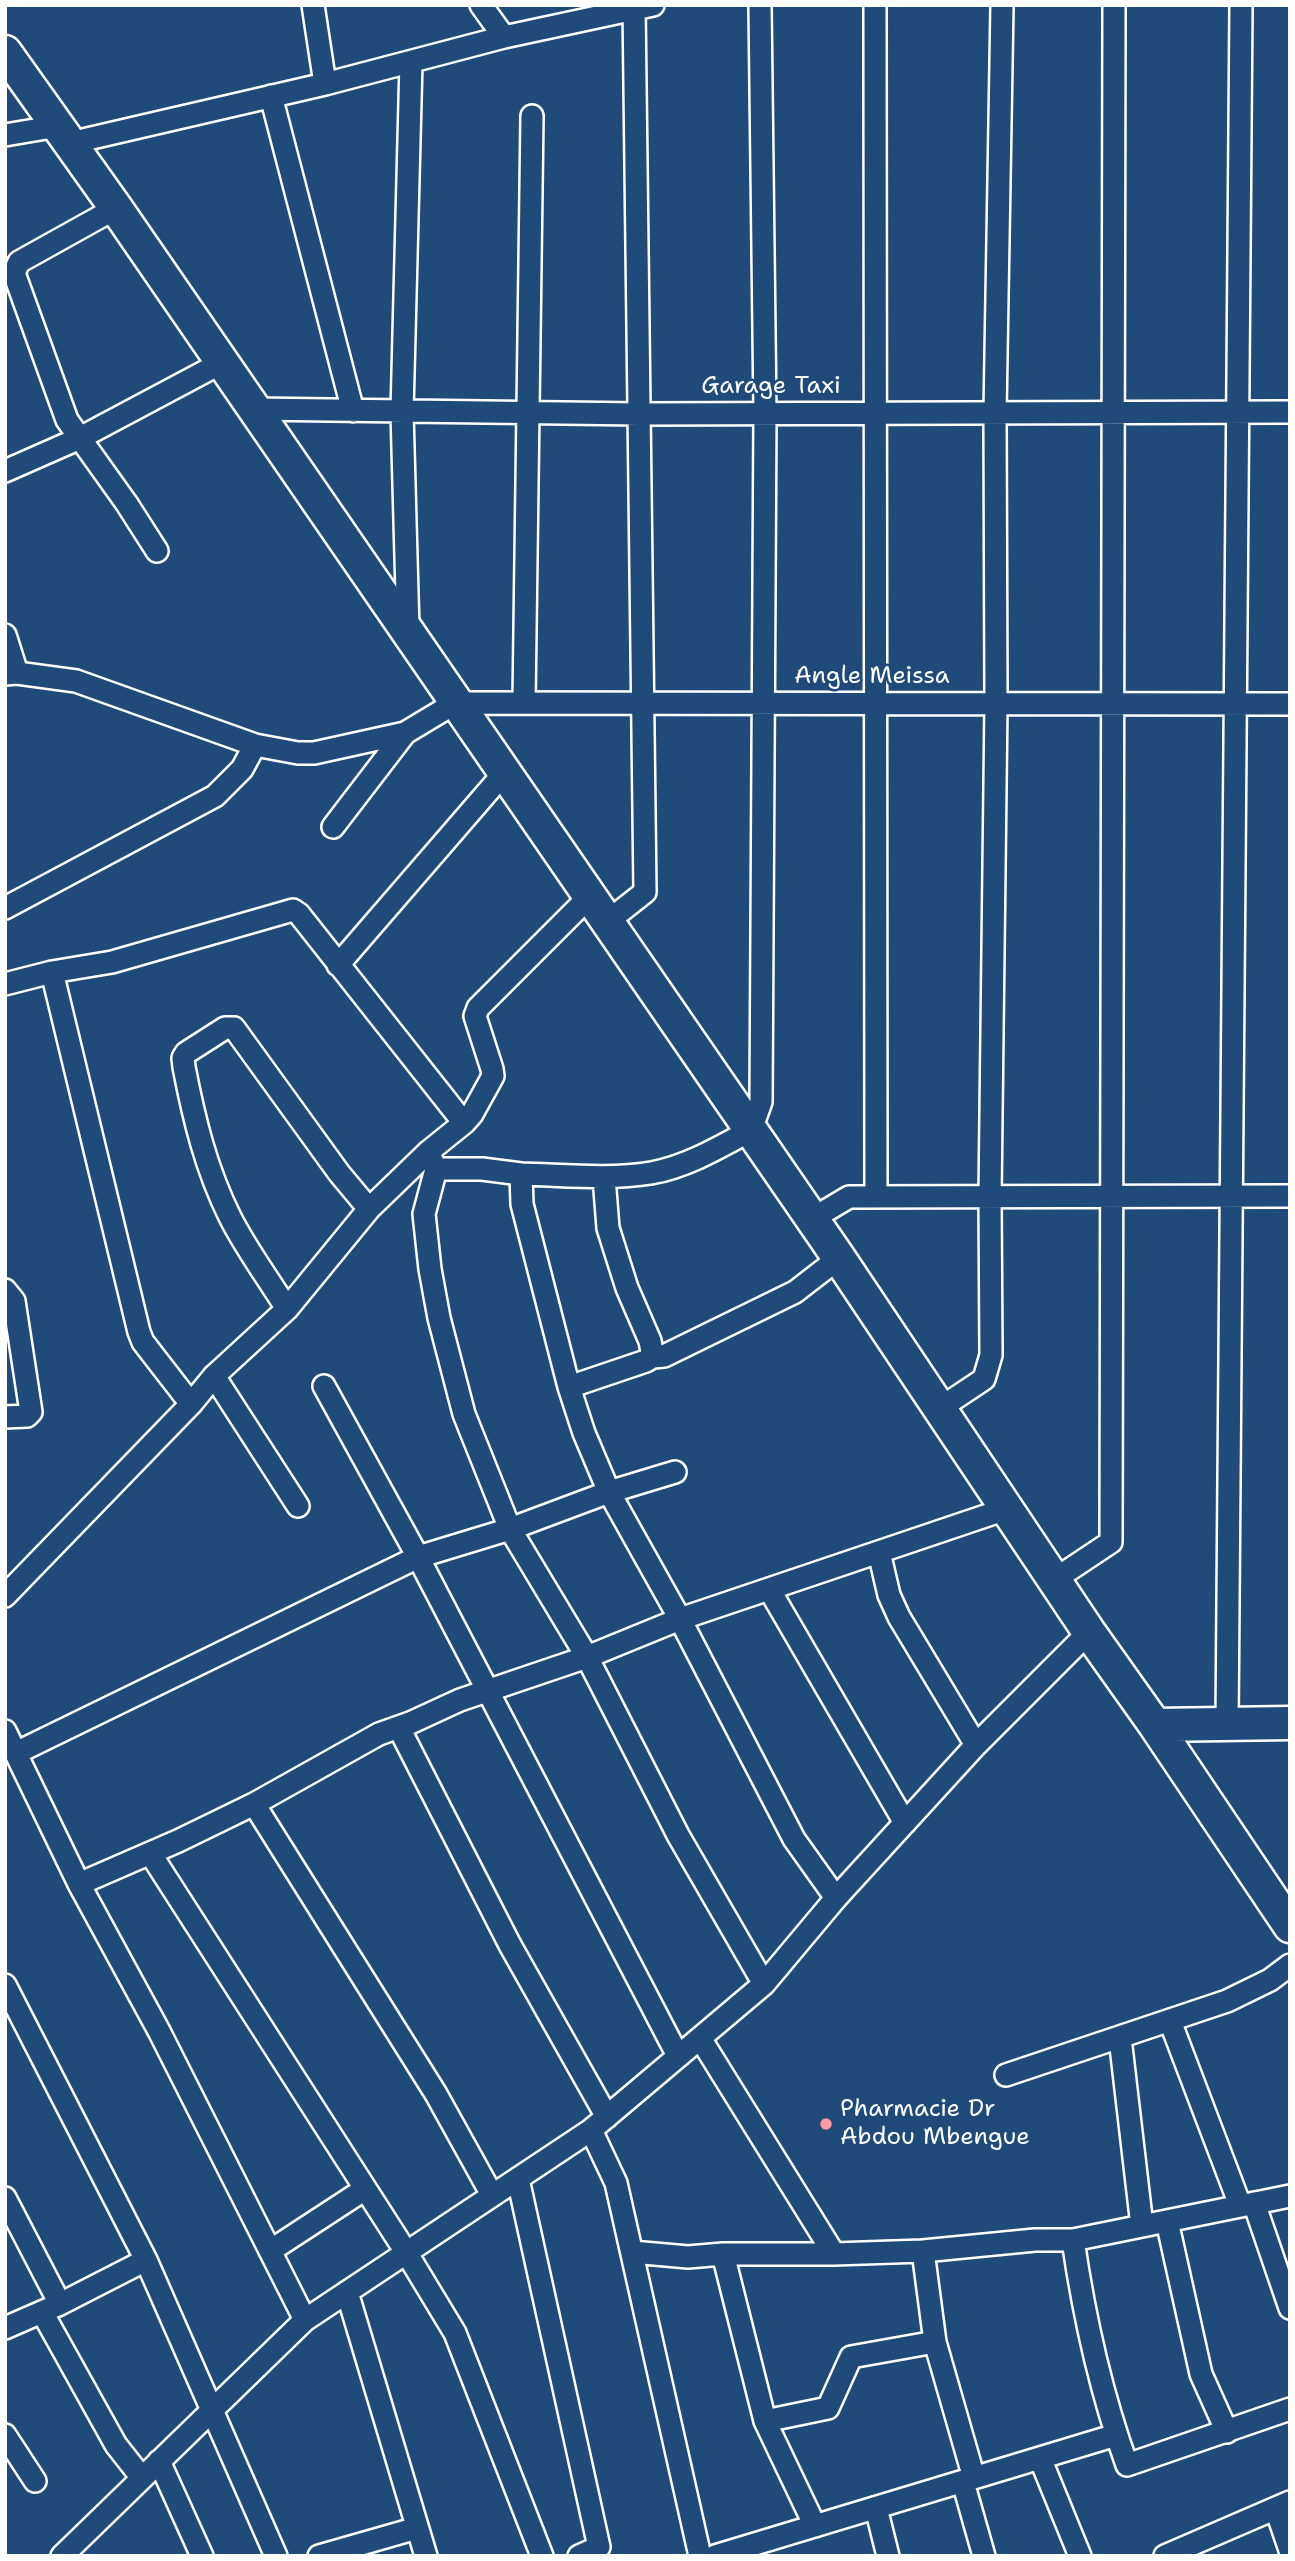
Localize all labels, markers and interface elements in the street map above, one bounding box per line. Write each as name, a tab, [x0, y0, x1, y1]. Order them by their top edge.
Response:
street label: Garage Taxi	[701, 373, 841, 401]
street label: Angle Meissa	[794, 663, 950, 691]
place label: Pharmacie Dr Abdou Mbengue	[840, 2096, 1030, 2152]
marker: Pharmacie Dr Abdou Mbengue	[818, 2116, 834, 2132]

